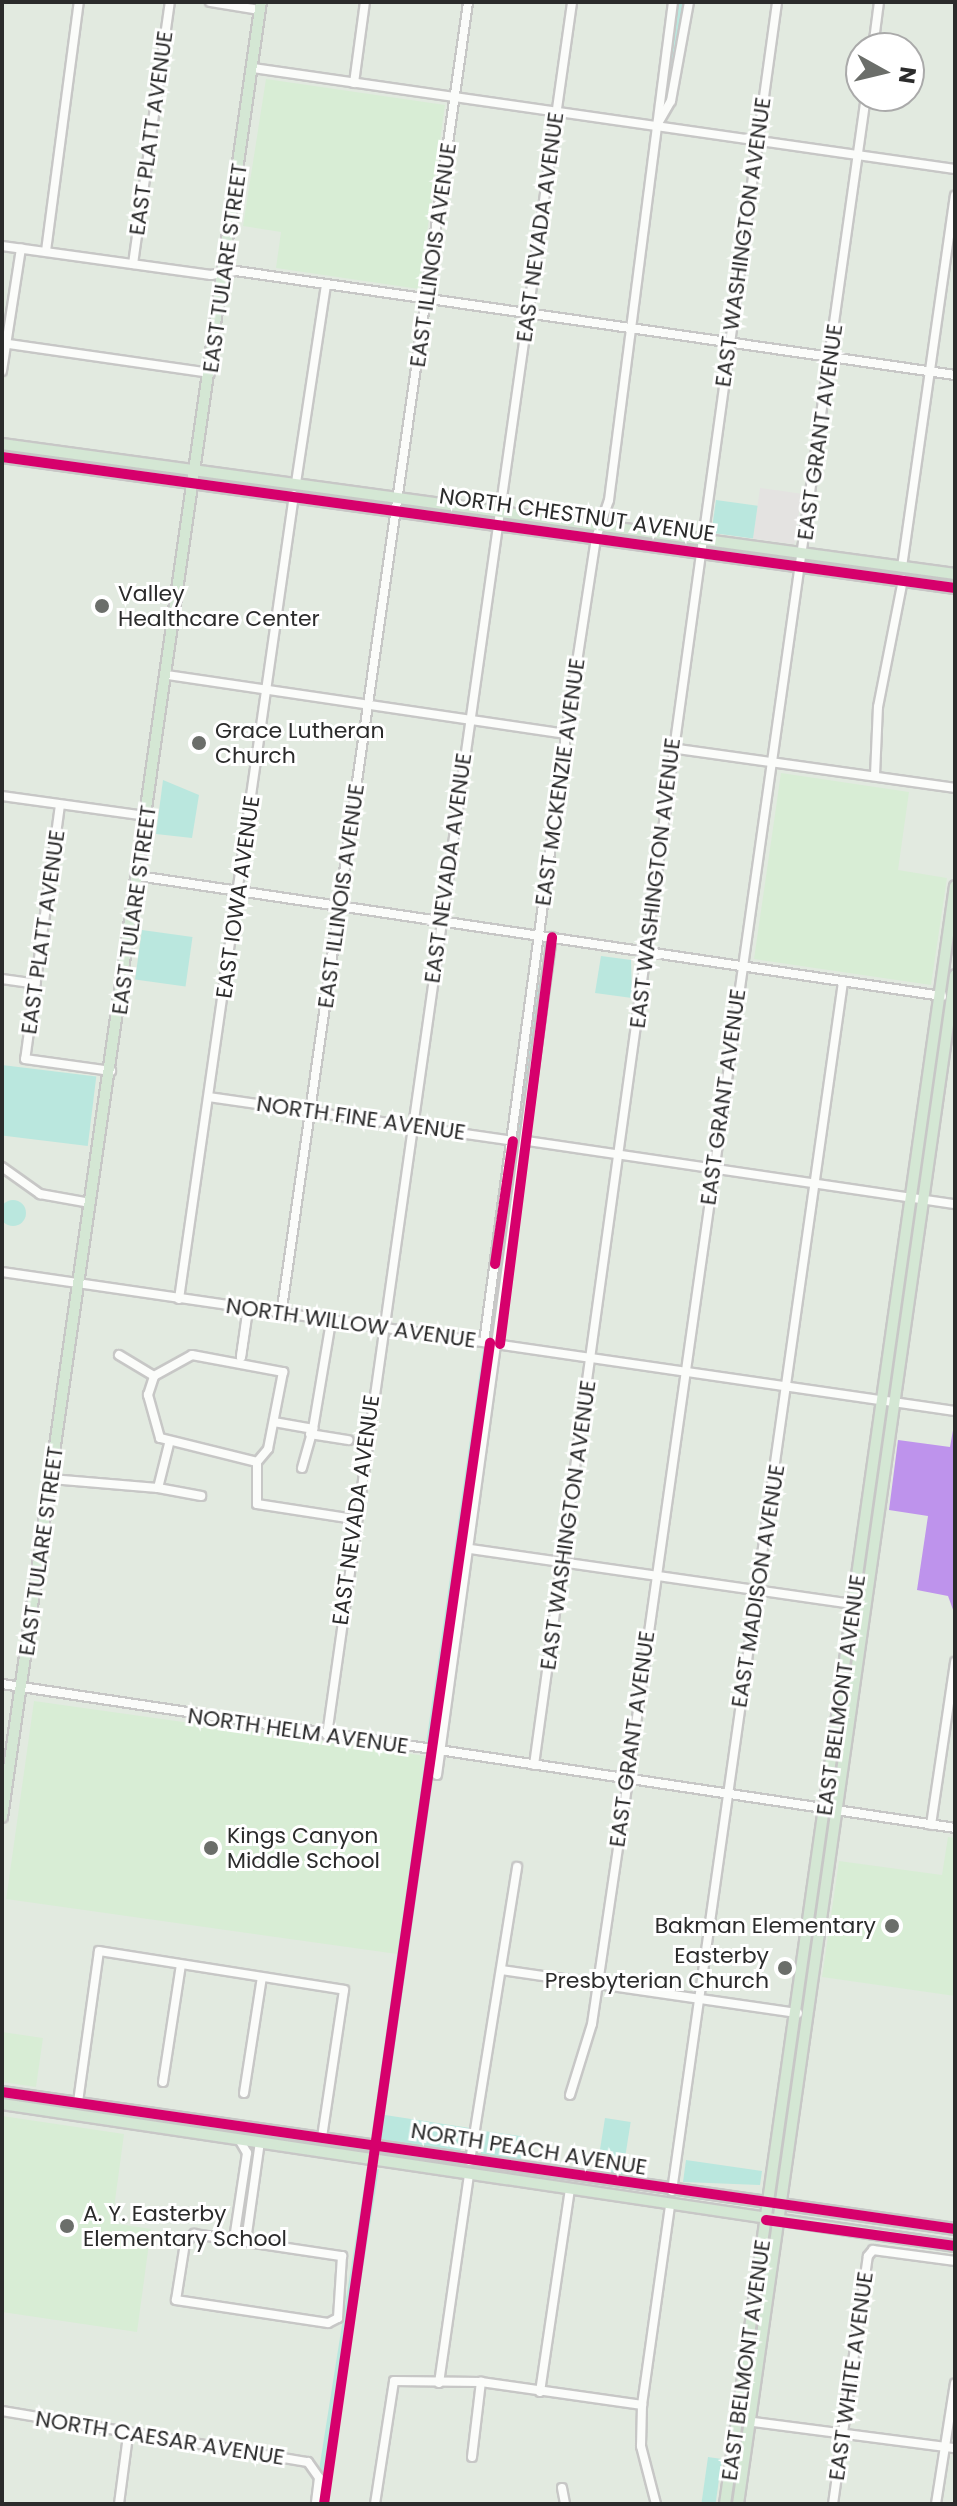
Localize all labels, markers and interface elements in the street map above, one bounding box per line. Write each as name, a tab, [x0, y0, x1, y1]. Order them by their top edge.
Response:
street label: EAST PLATT AVENUE	[124, 29, 178, 237]
north arrow	[845, 32, 925, 112]
text: N	[891, 65, 924, 85]
street label: EAST WASHINGTON AVENUE	[710, 95, 776, 389]
street label: EAST NEVADA AVENUE	[511, 110, 569, 344]
street label: EAST ILLINOIS AVENUE	[404, 141, 462, 369]
street label: EAST TULARE STREET	[197, 162, 253, 374]
street label: EAST GRANT AVENUE	[792, 322, 848, 542]
street label: NORTH CHESTNUT AVENUE	[437, 483, 717, 547]
place label: Valley Healthcare Center	[118, 580, 320, 632]
marker: Valley Healthcare Center	[93, 597, 111, 615]
street label: EAST MCKENZIE AVENUE	[530, 657, 590, 907]
place label: Grace Lutheran Church	[215, 717, 385, 768]
marker: Grace Lutheran Church	[190, 734, 208, 752]
street label: EAST WASHINGTON AVENUE	[624, 736, 686, 1030]
street label: EAST NEVADA AVENUE	[419, 751, 477, 985]
street label: EAST ILLINOIS AVENUE	[312, 782, 370, 1010]
street label: EAST IOWA AVENUE	[211, 794, 265, 1000]
street label: EAST TULARE STREET	[106, 804, 162, 1016]
street label: EAST PLATT AVENUE	[16, 828, 70, 1036]
street label: EAST GRANT AVENUE	[695, 987, 751, 1207]
street label: NORTH FINE AVENUE	[255, 1090, 467, 1146]
street label: NORTH WILLOW AVENUE	[224, 1292, 478, 1354]
street label: EAST WASHINGTON AVENUE	[535, 1378, 601, 1672]
street label: EAST NEVADA AVENUE	[327, 1393, 385, 1627]
street label: EAST TULARE STREET	[13, 1445, 69, 1657]
street label: EAST MADISON AVENUE	[726, 1463, 790, 1709]
street label: EAST BELMONT AVENUE	[811, 1573, 871, 1817]
street label: EAST GRANT AVENUE	[604, 1629, 660, 1849]
street label: NORTH HELM AVENUE	[186, 1702, 410, 1760]
place label: Kings Canyon Middle School	[227, 1822, 380, 1874]
marker: Kings Canyon Middle School	[202, 1839, 220, 1857]
place label: Bakman Elementary	[655, 1913, 876, 1939]
marker: Bakman Elementary	[883, 1917, 901, 1935]
place label: Easterby Presbyterian Church	[545, 1942, 769, 1994]
marker: Easterby Presbyterian Church	[776, 1959, 794, 1977]
street label: NORTH PEACH AVENUE	[409, 2117, 649, 2181]
place label: A. Y. Easterby Elementary School	[83, 2200, 287, 2252]
marker: A. Y. Easterby Elementary School	[58, 2217, 76, 2235]
street label: EAST BELMONT AVENUE	[716, 2238, 776, 2482]
street label: EAST WHITE AVENUE	[823, 2270, 879, 2482]
street label: NORTH CAESAR AVENUE	[34, 2405, 286, 2471]

